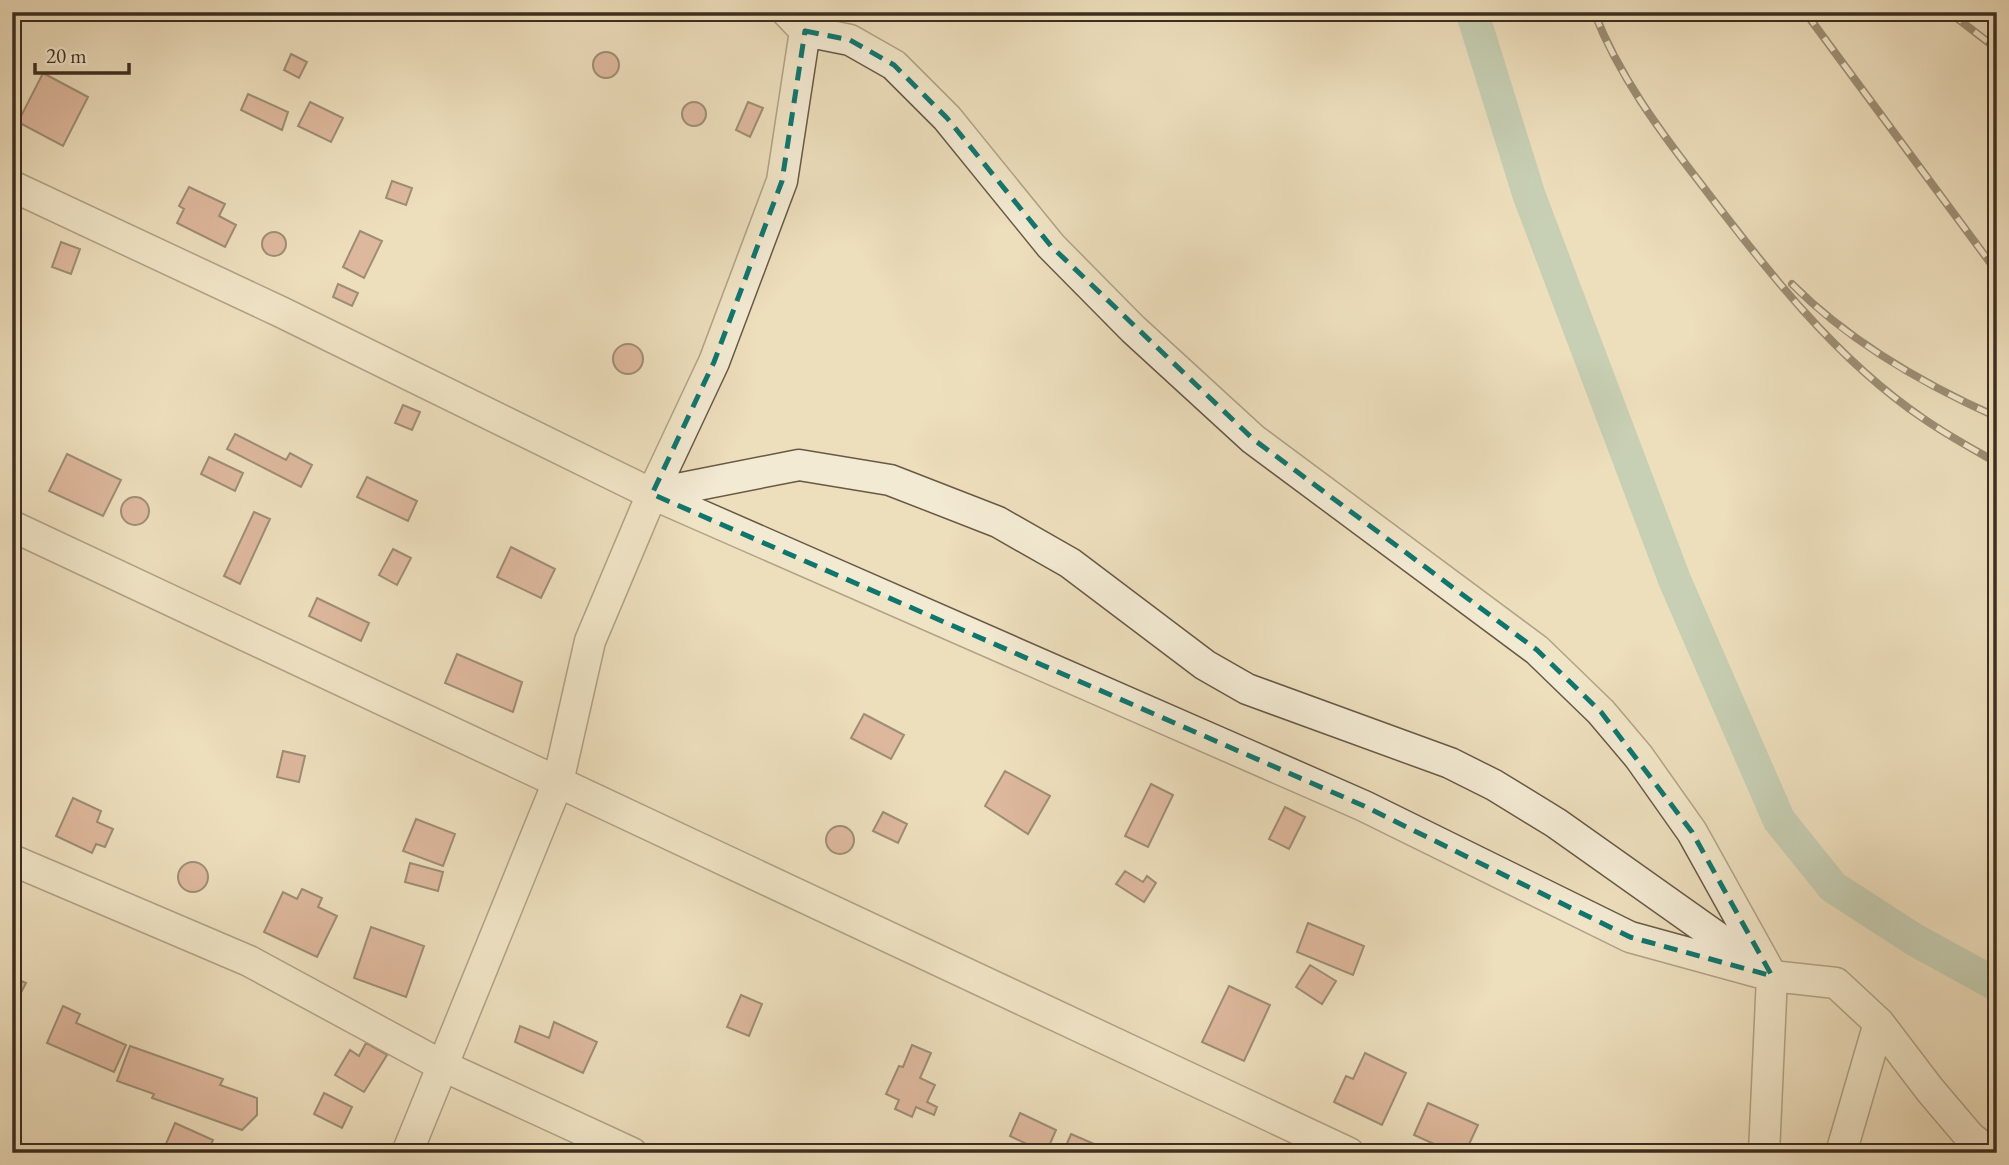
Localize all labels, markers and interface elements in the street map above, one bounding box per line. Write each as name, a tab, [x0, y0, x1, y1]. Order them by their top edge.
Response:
scale bar	[35, 32, 130, 76]
text: 20 m	[46, 42, 87, 69]

